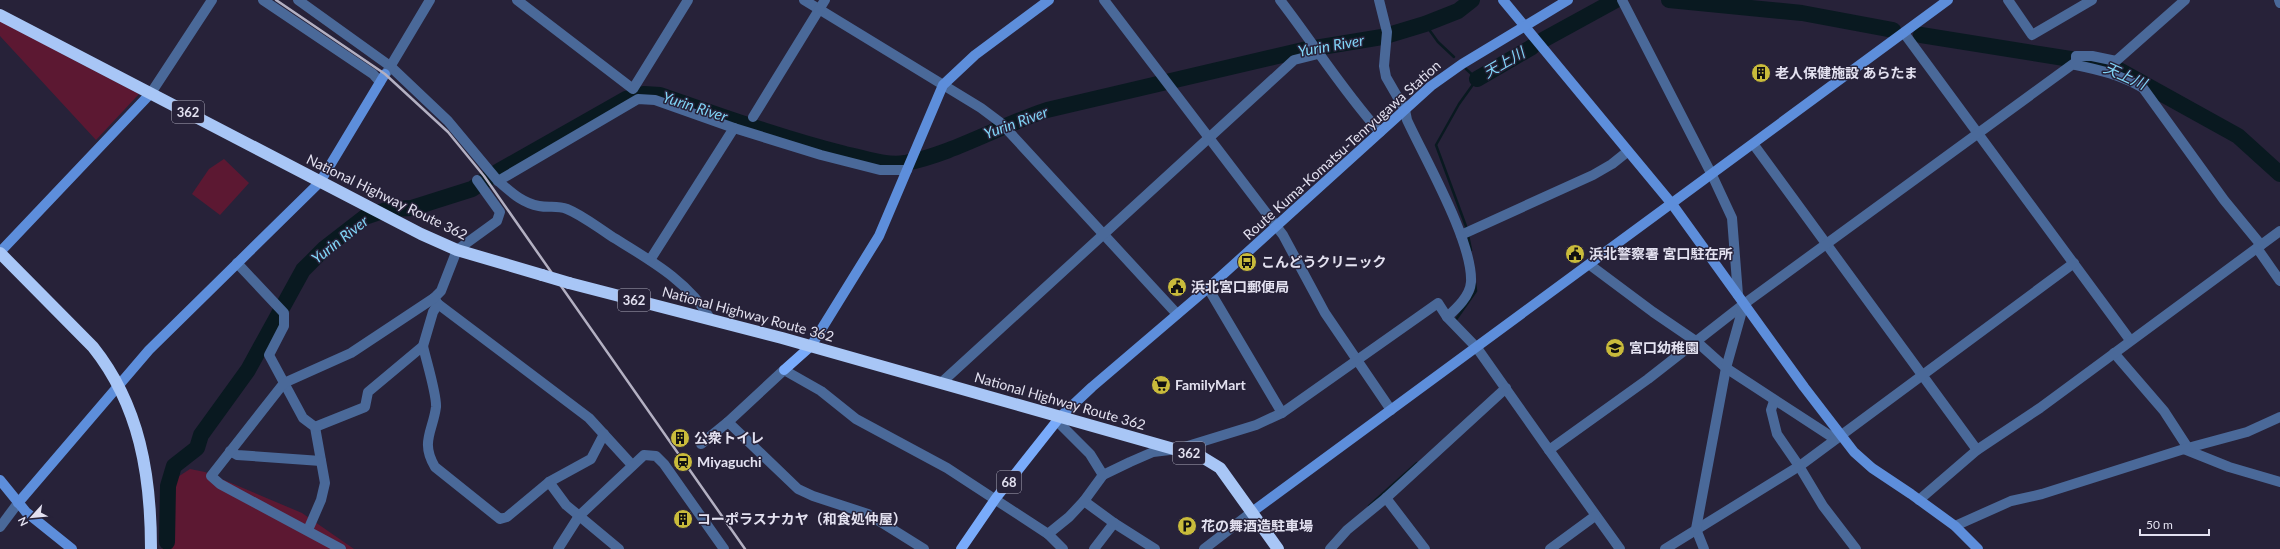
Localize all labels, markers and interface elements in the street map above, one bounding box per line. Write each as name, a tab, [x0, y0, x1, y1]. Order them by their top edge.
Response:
water label: Yurin River	[1296, 30, 1366, 60]
water label: 天上川	[1480, 42, 1529, 81]
street label: Route Kuma-Komatsu-Tenryugawa Station	[1239, 56, 1444, 243]
water label: 天上川	[2101, 58, 2151, 93]
building icon: 老人保健施設 あらたま	[1750, 62, 1772, 84]
place label: 老人保健施設 あらたま	[1775, 64, 1918, 81]
water label: Yurin River	[661, 87, 731, 125]
road number: 362	[172, 101, 204, 123]
water label: Yurin River	[981, 102, 1051, 142]
street label: National Highway Route 362	[304, 150, 471, 243]
water label: Yurin River	[307, 211, 372, 267]
public building icon: 浜北警察署 宮口駐在所	[1564, 243, 1586, 265]
place label: 浜北警察署 宮口駐在所	[1589, 245, 1732, 262]
bus stop icon: こんどうクリニック	[1236, 251, 1258, 273]
place label: こんどうクリニック	[1261, 253, 1387, 270]
public building icon: 浜北宮口郵便局	[1166, 276, 1188, 298]
place label: 浜北宮口郵便局	[1191, 278, 1289, 295]
street label: National Highway Route 362	[660, 282, 836, 345]
road number: 362	[618, 289, 650, 311]
school or university icon: 宮口幼稚園	[1604, 337, 1626, 359]
place label: 宮口幼稚園	[1629, 339, 1699, 356]
street label: National Highway Route 362	[973, 368, 1148, 433]
supermarket icon: FamilyMart	[1150, 374, 1172, 396]
place label: FamilyMart	[1175, 376, 1246, 393]
building icon: 公衆トイレ	[669, 427, 691, 449]
place label: 公衆トイレ	[694, 429, 764, 446]
road number: 362	[1173, 442, 1205, 464]
station icon: Miyaguchi	[672, 451, 694, 473]
place label: Miyaguchi	[697, 453, 762, 470]
road number: 68	[997, 471, 1021, 493]
north arrow	[12, 497, 52, 537]
building icon: コーポラスナカヤ（和食処仲屋）	[672, 508, 694, 530]
place label: コーポラスナカヤ（和食処仲屋）	[697, 510, 907, 527]
scale bar	[2140, 511, 2209, 537]
text: N	[15, 515, 30, 528]
parking icon: 花の舞酒造駐車場	[1176, 515, 1198, 537]
place label: 花の舞酒造駐車場	[1201, 517, 1313, 534]
text: 50 m	[2146, 517, 2173, 532]

